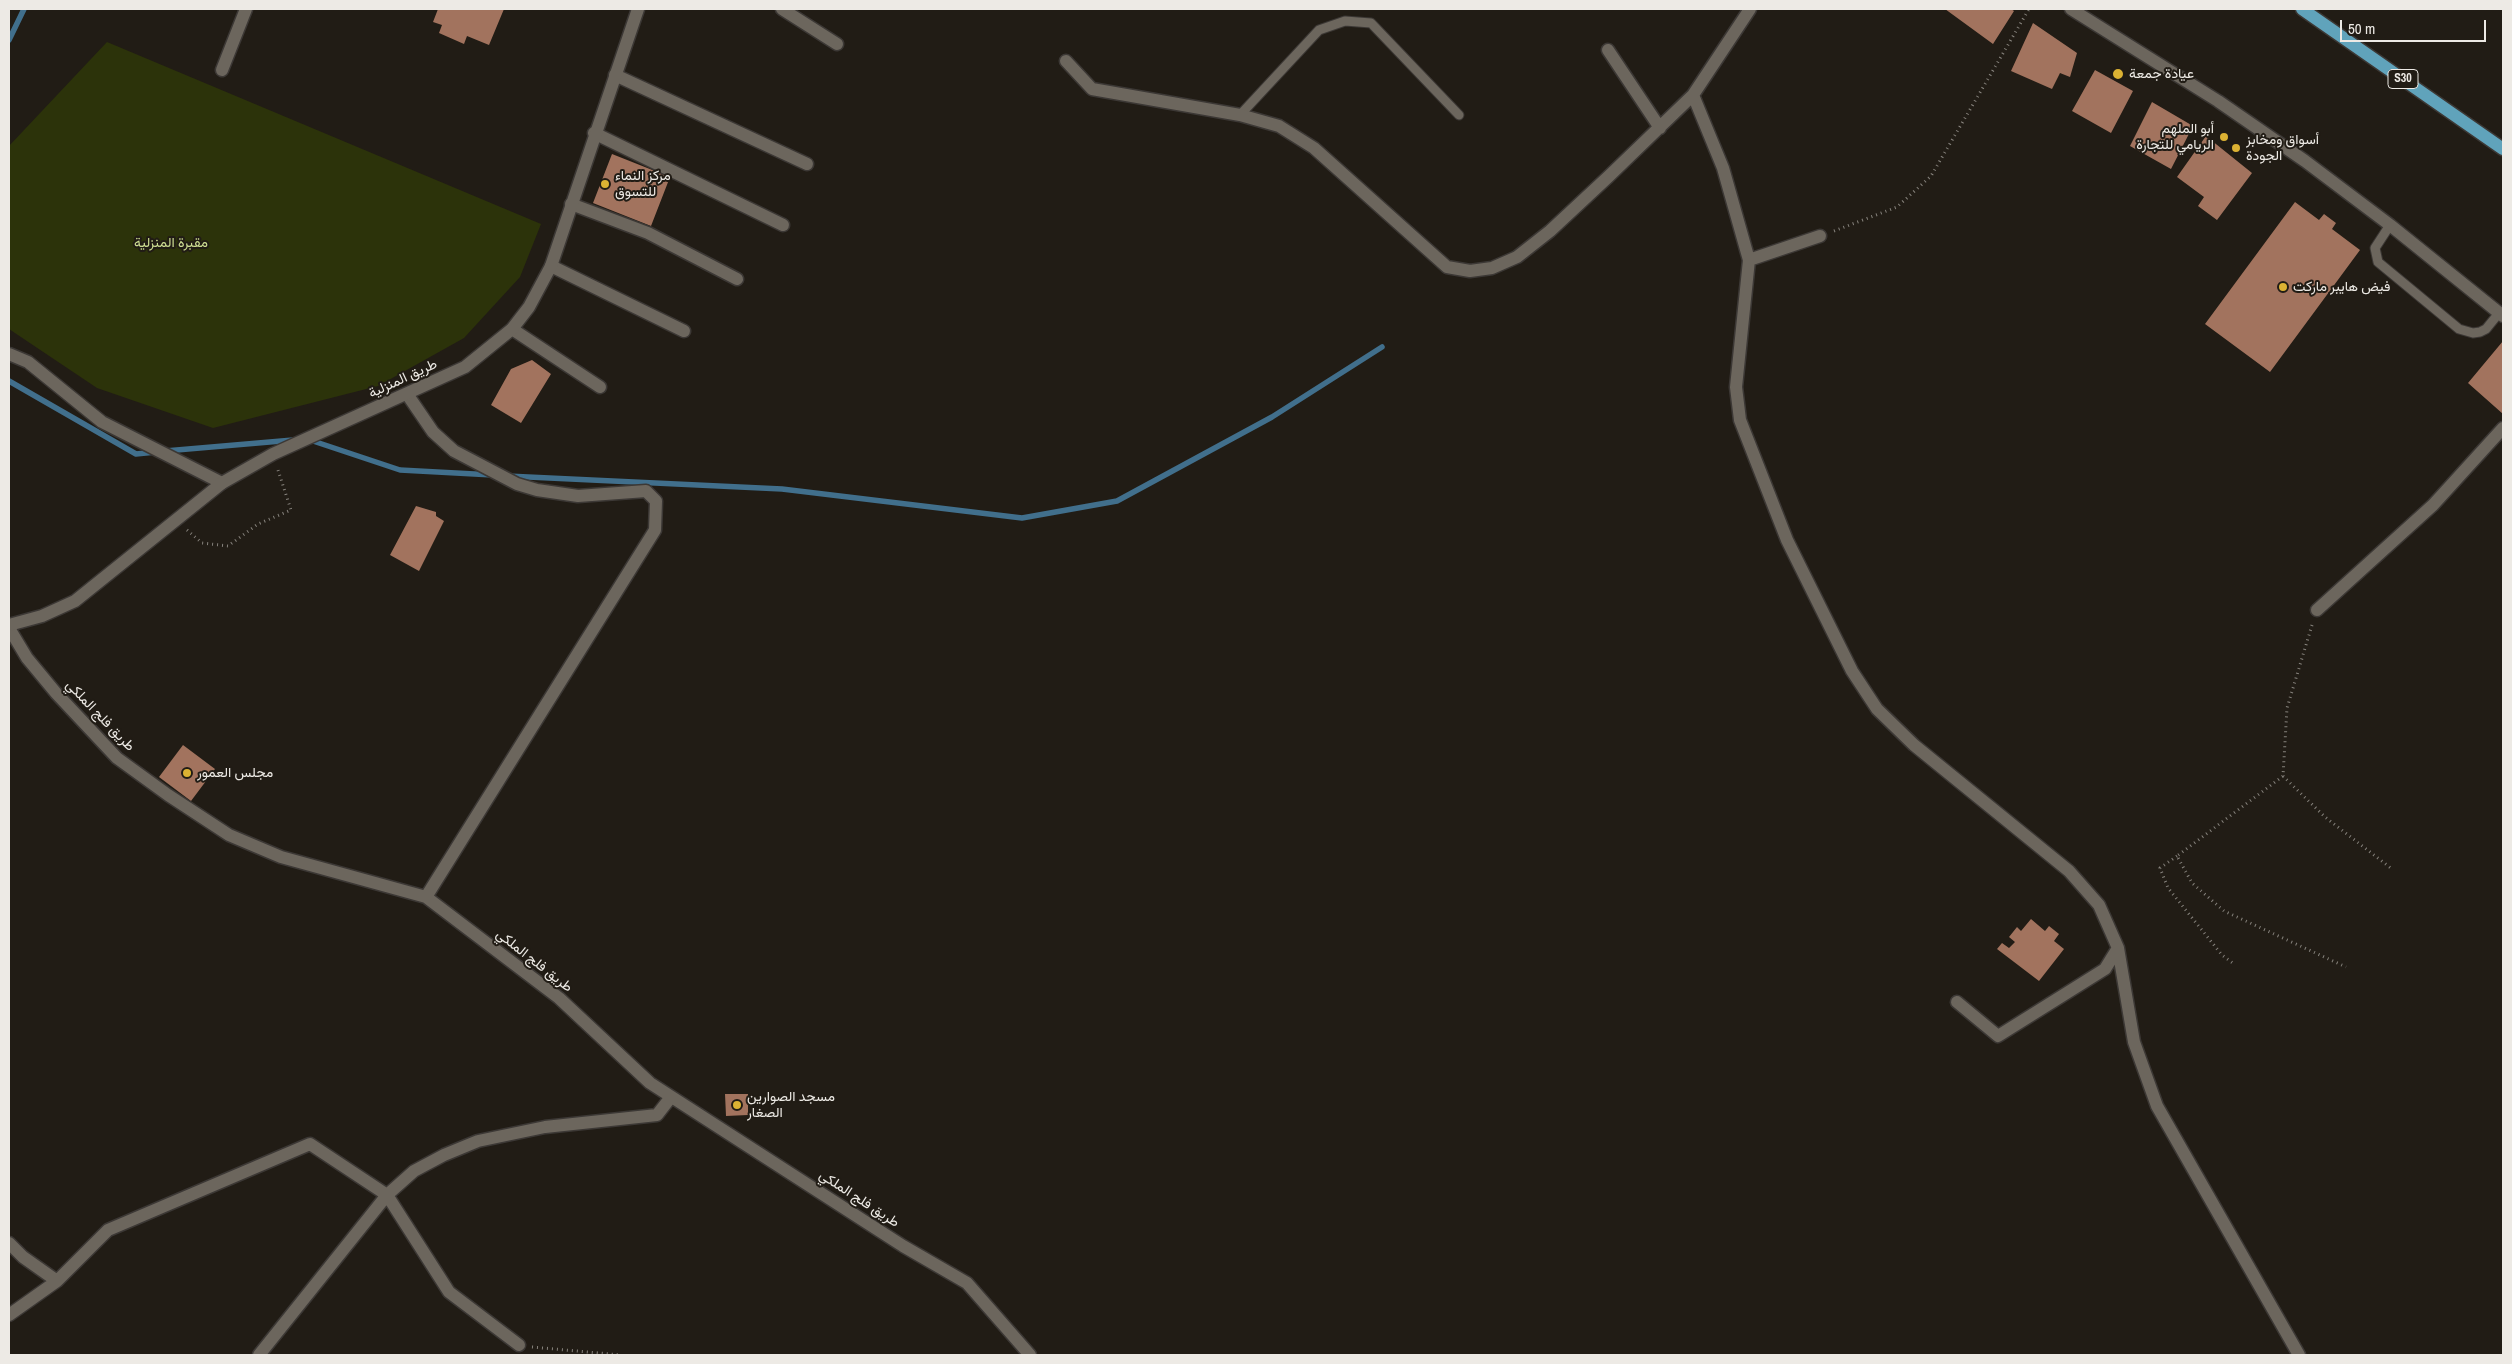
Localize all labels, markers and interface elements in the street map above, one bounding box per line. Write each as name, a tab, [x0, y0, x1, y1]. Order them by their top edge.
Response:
scale bar	[2342, 10, 2488, 42]
text: 50 m	[2348, 18, 2375, 39]
place label: عيادة جمعة	[2129, 66, 2194, 82]
marker: عيادة جمعة	[2111, 67, 2125, 81]
road number: S30	[2388, 70, 2418, 88]
place label: أبو الملهم الريامي للتجارة	[2136, 121, 2214, 154]
marker: أبو الملهم الريامي للتجارة	[2218, 131, 2230, 143]
place label: أسواق ومخابز الجودة	[2246, 132, 2319, 164]
marker: أسواق ومخابز الجودة	[2230, 142, 2242, 154]
place label: مركز النماء للتسوق	[615, 168, 671, 200]
marker: مركز النماء للتسوق	[599, 178, 611, 190]
park label: مقبرة المنزلية	[134, 235, 208, 251]
place label: فيض هايبر ماركت	[2293, 279, 2391, 295]
marker: فيض هايبر ماركت	[2277, 281, 2289, 293]
street label: طريق المنزلية	[366, 356, 440, 402]
street label: طريق فلج الملكي	[62, 677, 138, 755]
place label: مجلس العمور	[197, 765, 273, 781]
marker: مجلس العمور	[181, 767, 193, 779]
street label: طريق فلج الملكي	[492, 926, 576, 996]
place label: مسجد الصوارين الصغار	[747, 1089, 835, 1122]
marker: مسجد الصوارين الصغار	[731, 1099, 743, 1111]
street label: طريق فلج الملكي	[816, 1167, 902, 1231]

